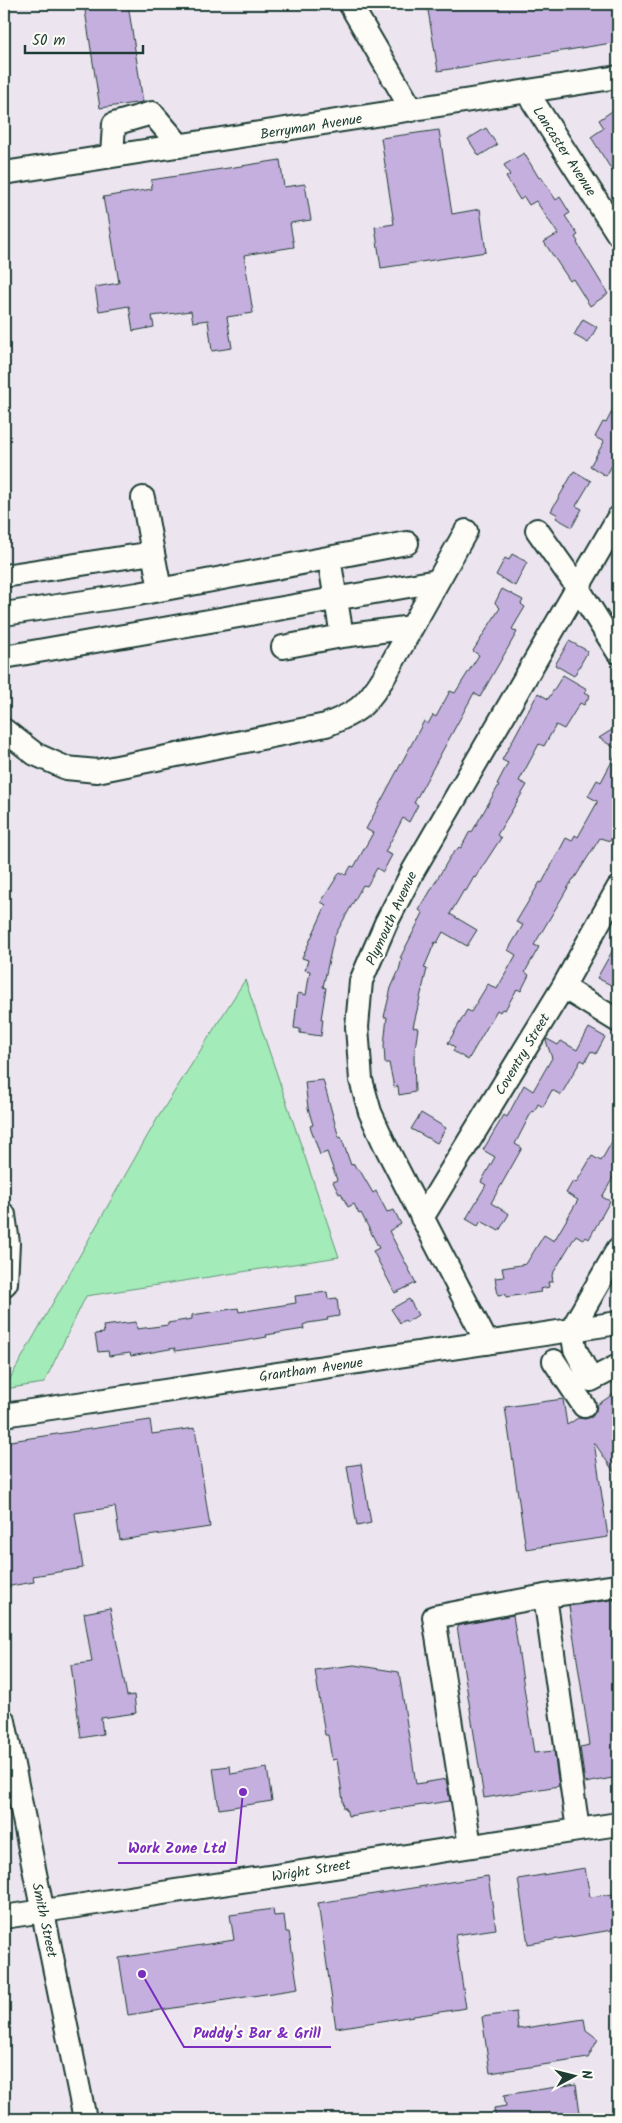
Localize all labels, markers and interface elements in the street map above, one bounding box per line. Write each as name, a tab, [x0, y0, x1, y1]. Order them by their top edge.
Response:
scale bar	[25, 22, 142, 54]
text: 50 m	[32, 29, 66, 53]
street label: Lancaster Avenue	[527, 102, 602, 202]
street label: Berryman Avenue	[259, 108, 364, 146]
street label: Plymouth Avenue	[360, 867, 424, 969]
street label: Coventry Street	[490, 1009, 556, 1100]
street label: Grantham Avenue	[258, 1352, 365, 1388]
callout: Work Zone Ltd	[118, 1833, 236, 1863]
text: Work Zone Ltd	[128, 1837, 227, 1861]
street label: Wright Street	[270, 1854, 353, 1888]
street label: Smith Street	[25, 1881, 63, 1960]
callout: Puddy's Bar & Grill	[184, 2017, 331, 2047]
text: Puddy's Bar & Grill	[193, 2022, 321, 2046]
north arrow	[550, 2050, 600, 2100]
text: N	[574, 2069, 597, 2080]

